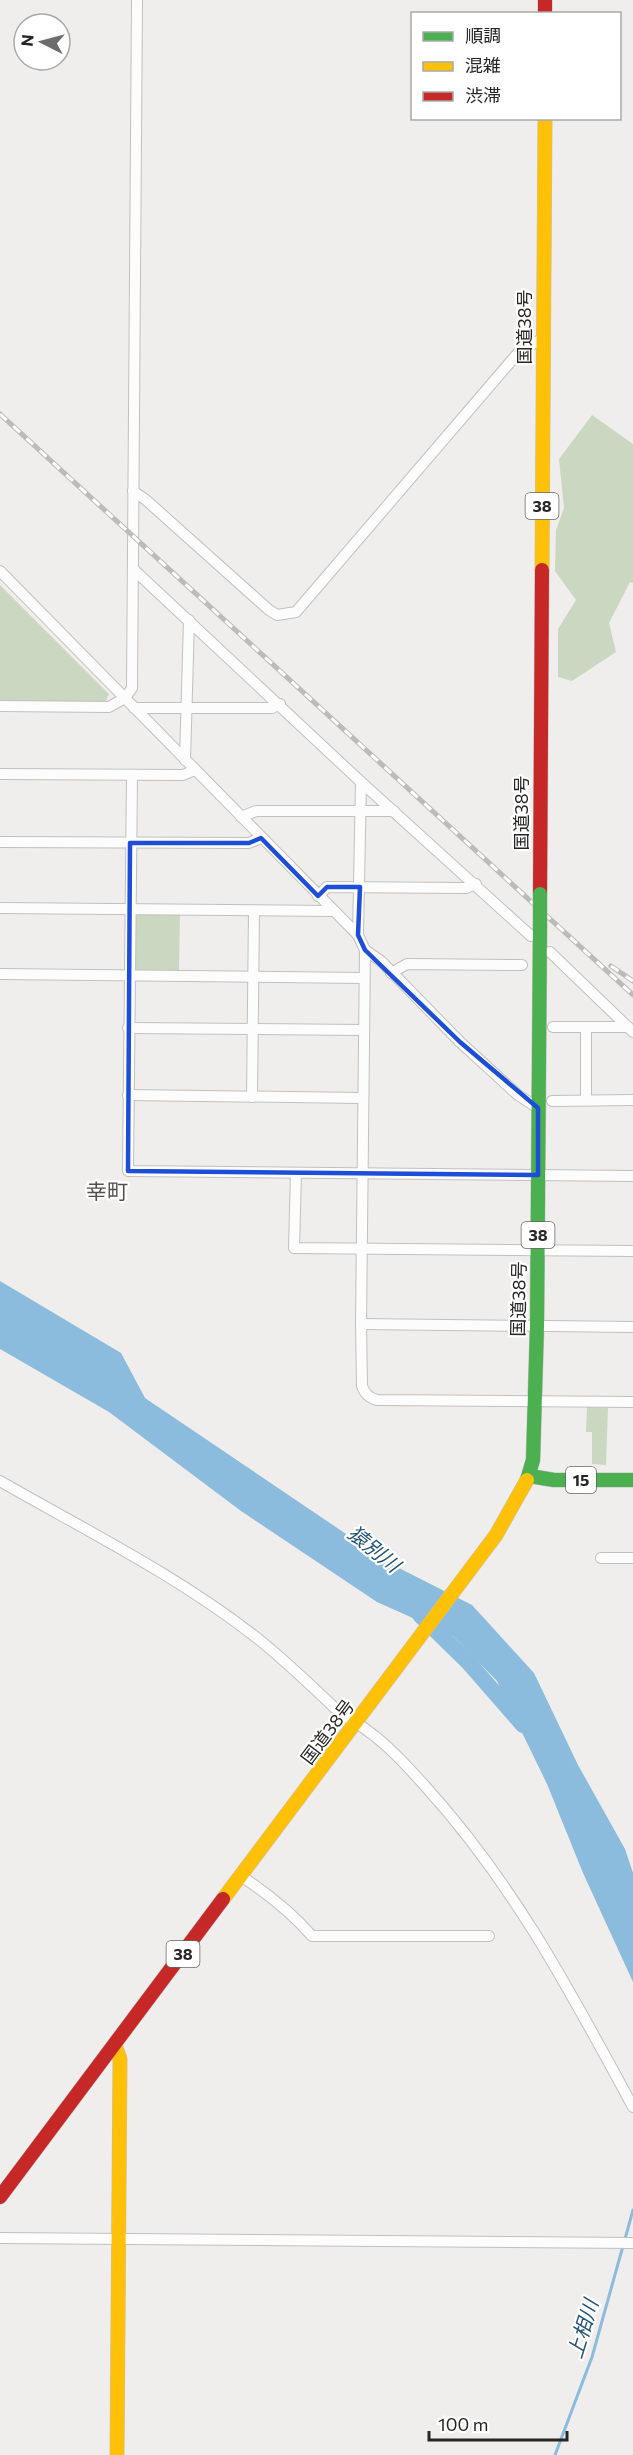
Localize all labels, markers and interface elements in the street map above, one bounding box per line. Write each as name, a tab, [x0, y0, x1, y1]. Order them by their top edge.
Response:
north arrow	[12, 12, 72, 72]
legend	[411, 12, 621, 120]
text: 順調	[465, 24, 501, 46]
text: N	[17, 33, 37, 47]
text: 混雑	[465, 54, 501, 76]
text: 渋滞	[465, 84, 501, 106]
street label: 国道38号	[513, 289, 535, 365]
road number: 38	[526, 493, 558, 519]
street label: 国道38号	[510, 775, 532, 851]
district label: 幸町	[86, 1178, 128, 1203]
road number: 38	[522, 1222, 554, 1248]
street label: 国道38号	[506, 1261, 530, 1337]
road number: 15	[566, 1467, 596, 1493]
water label: 猿別川	[344, 1520, 407, 1578]
street label: 国道38号	[296, 1695, 359, 1768]
road number: 38	[166, 1941, 200, 1967]
water label: 上相川	[562, 2295, 603, 2361]
scale bar	[429, 2404, 567, 2442]
text: 100 m	[438, 2413, 488, 2435]

